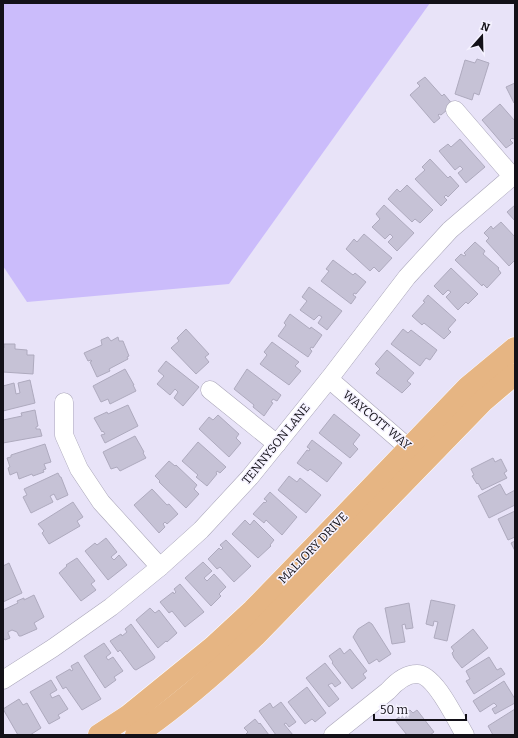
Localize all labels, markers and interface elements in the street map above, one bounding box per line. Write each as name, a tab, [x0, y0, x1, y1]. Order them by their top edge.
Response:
north arrow	[462, 16, 502, 56]
text: N	[479, 20, 492, 35]
street label: WAYCOTT WAY	[340, 387, 414, 453]
street label: TENNYSON LANE	[239, 401, 313, 487]
street label: MALLORY DRIVE	[276, 510, 350, 586]
scale bar	[374, 696, 466, 722]
text: 50 m	[380, 703, 409, 717]

